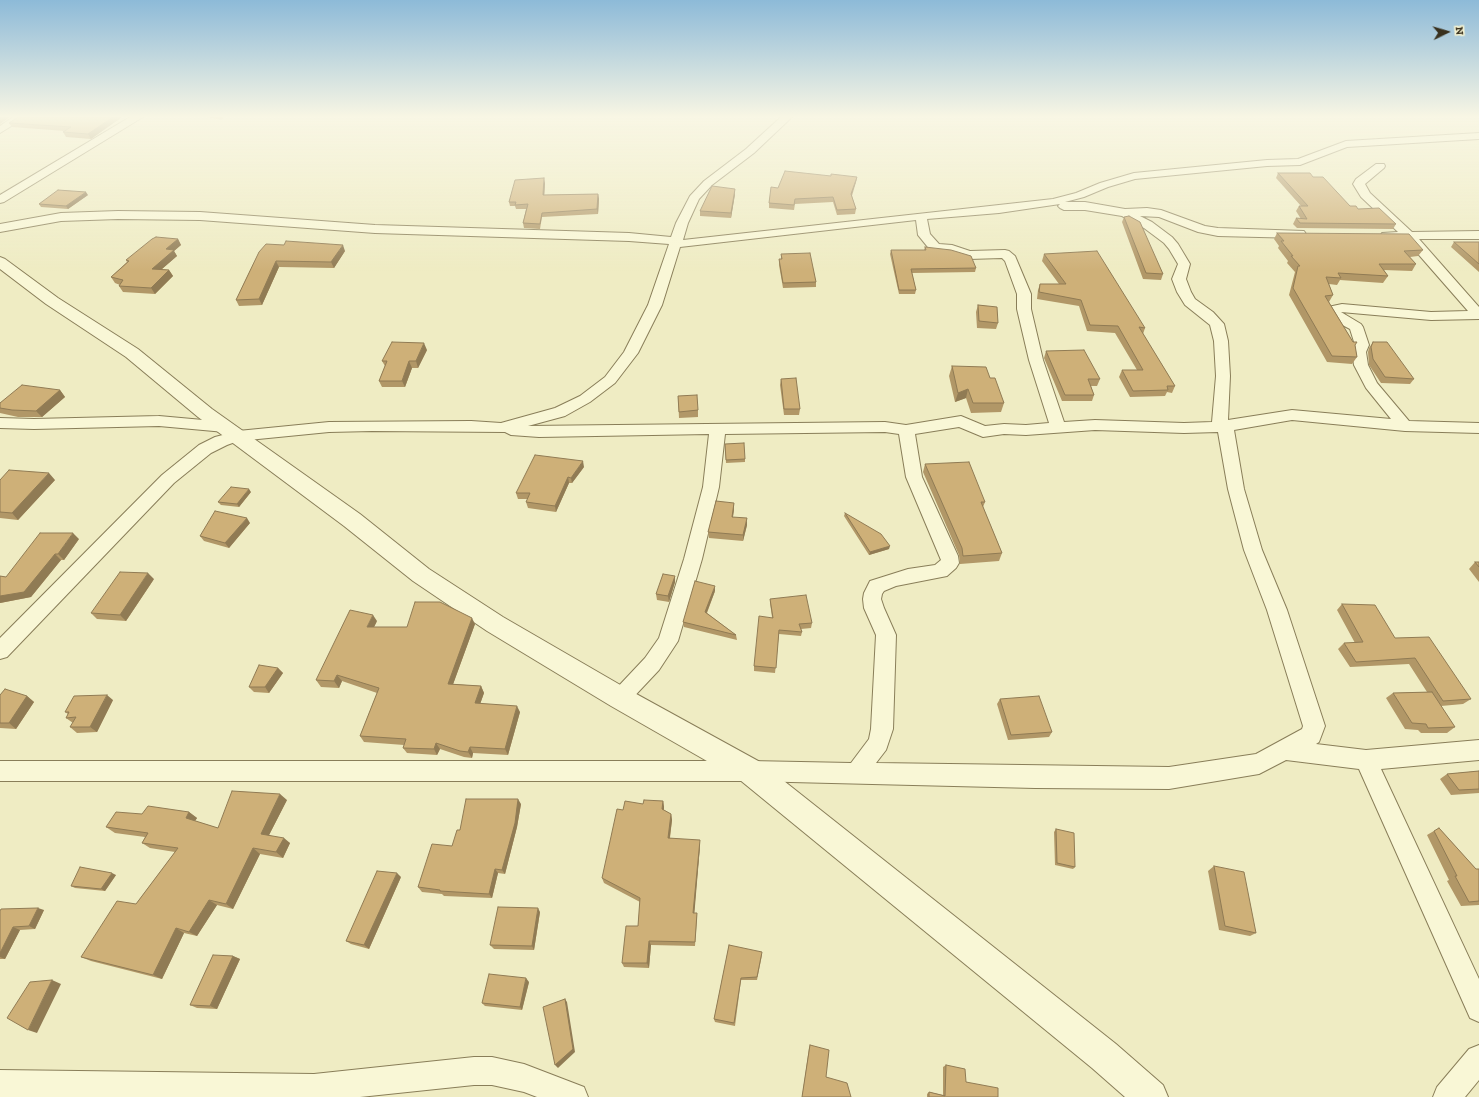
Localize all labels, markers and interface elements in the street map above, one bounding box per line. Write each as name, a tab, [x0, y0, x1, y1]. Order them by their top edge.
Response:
north arrow	[1427, 12, 1467, 52]
text: N	[1453, 26, 1466, 36]

